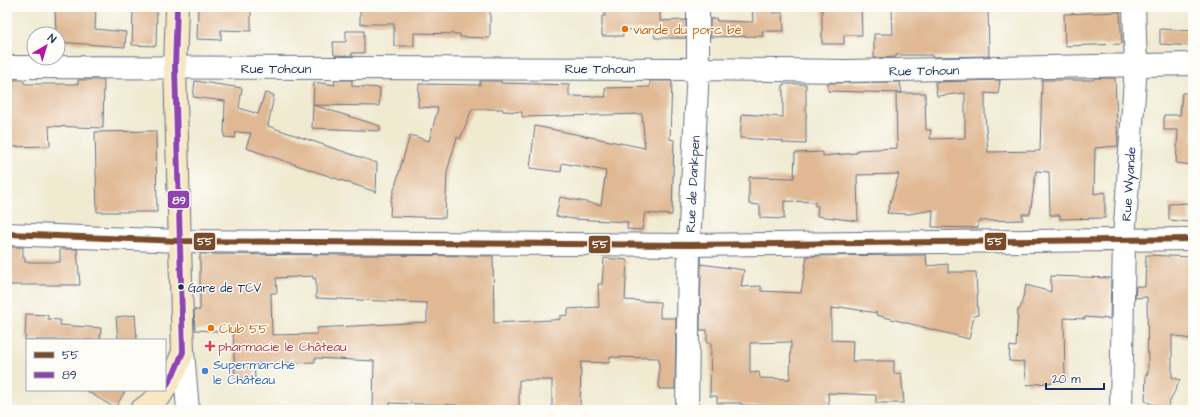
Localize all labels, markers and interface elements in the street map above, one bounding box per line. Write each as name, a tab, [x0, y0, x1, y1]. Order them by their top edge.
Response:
place label: viande du porc bè	[633, 21, 742, 39]
marker: viande du porc bè	[620, 24, 630, 34]
north arrow	[26, 26, 66, 66]
text: N	[45, 30, 59, 47]
street label: Rue Tohoun	[241, 60, 312, 78]
street label: Rue Tohoun	[565, 60, 636, 78]
street label: Rue Tohoun	[889, 61, 960, 81]
street label: Rue de Dankpen	[681, 134, 705, 233]
street label: Rue Wyande	[1117, 146, 1142, 222]
line badge: 89	[167, 190, 190, 209]
text: 89	[172, 193, 186, 208]
line badge: 55	[193, 232, 216, 251]
line badge: 55	[984, 232, 1007, 251]
text: 55	[197, 234, 213, 249]
text: 55	[987, 234, 1003, 249]
line badge: 55	[588, 235, 611, 254]
text: 55	[592, 237, 608, 252]
place label: Gare de TCV	[188, 280, 262, 297]
marker: Gare de TCV	[176, 282, 186, 292]
place label: Club 55	[219, 320, 268, 338]
marker: Club 55	[206, 323, 216, 333]
place label: pharmacie le Château	[218, 338, 347, 356]
legend	[26, 339, 166, 391]
marker: pharmacie le Château	[205, 341, 215, 351]
text: 55	[62, 347, 79, 364]
place label: Supermarché le Château	[213, 356, 295, 389]
scale bar	[1046, 365, 1104, 391]
marker: Supermarché le Château	[200, 366, 210, 376]
text: 89	[62, 367, 77, 384]
text: 20 m	[1052, 371, 1081, 388]

